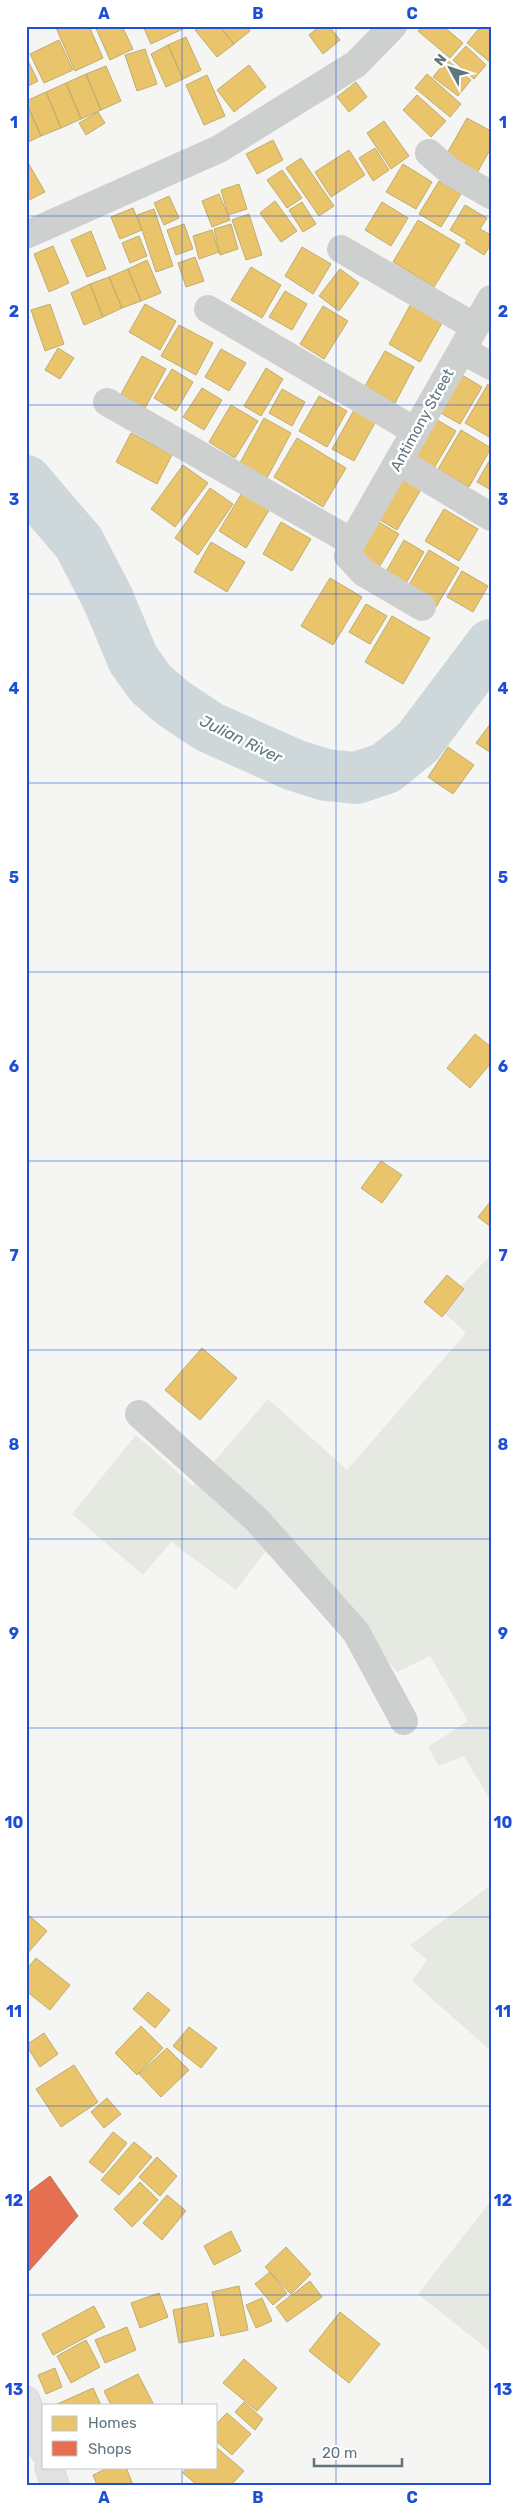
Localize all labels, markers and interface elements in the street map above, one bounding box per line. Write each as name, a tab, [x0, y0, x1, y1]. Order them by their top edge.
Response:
text: A	[98, 4, 110, 23]
text: B	[252, 4, 264, 23]
text: C	[406, 4, 418, 23]
north arrow	[424, 42, 474, 92]
text: N	[431, 51, 450, 69]
text: 1	[10, 113, 18, 132]
text: 1	[499, 113, 507, 132]
text: 2	[9, 302, 19, 321]
text: 2	[498, 302, 508, 321]
street label: Antimony Street	[386, 366, 458, 474]
text: 3	[9, 490, 19, 509]
text: 3	[498, 490, 508, 509]
text: 4	[9, 679, 20, 698]
text: 4	[498, 679, 509, 698]
water label: Julian River	[197, 711, 286, 767]
text: 5	[9, 868, 19, 887]
text: 5	[498, 868, 508, 887]
text: 6	[9, 1057, 19, 1076]
text: 6	[498, 1057, 508, 1076]
text: 7	[9, 1246, 19, 1265]
text: 7	[498, 1246, 508, 1265]
text: 8	[9, 1435, 20, 1454]
text: 8	[498, 1435, 509, 1454]
text: 9	[9, 1624, 19, 1643]
text: 9	[498, 1624, 508, 1643]
text: 10	[5, 1813, 24, 1832]
text: 10	[494, 1813, 513, 1832]
text: 11	[6, 2002, 22, 2021]
text: 11	[495, 2002, 511, 2021]
text: 12	[5, 2191, 23, 2210]
text: 12	[494, 2191, 512, 2210]
text: 13	[5, 2380, 23, 2399]
text: 13	[494, 2380, 512, 2399]
legend	[42, 2404, 218, 2468]
text: Homes	[88, 2414, 137, 2432]
scale bar	[314, 2436, 402, 2468]
text: Shops	[88, 2440, 132, 2458]
text: 20 m	[322, 2444, 357, 2462]
text: A	[98, 2488, 110, 2507]
text: B	[252, 2488, 264, 2507]
text: C	[406, 2488, 418, 2507]

